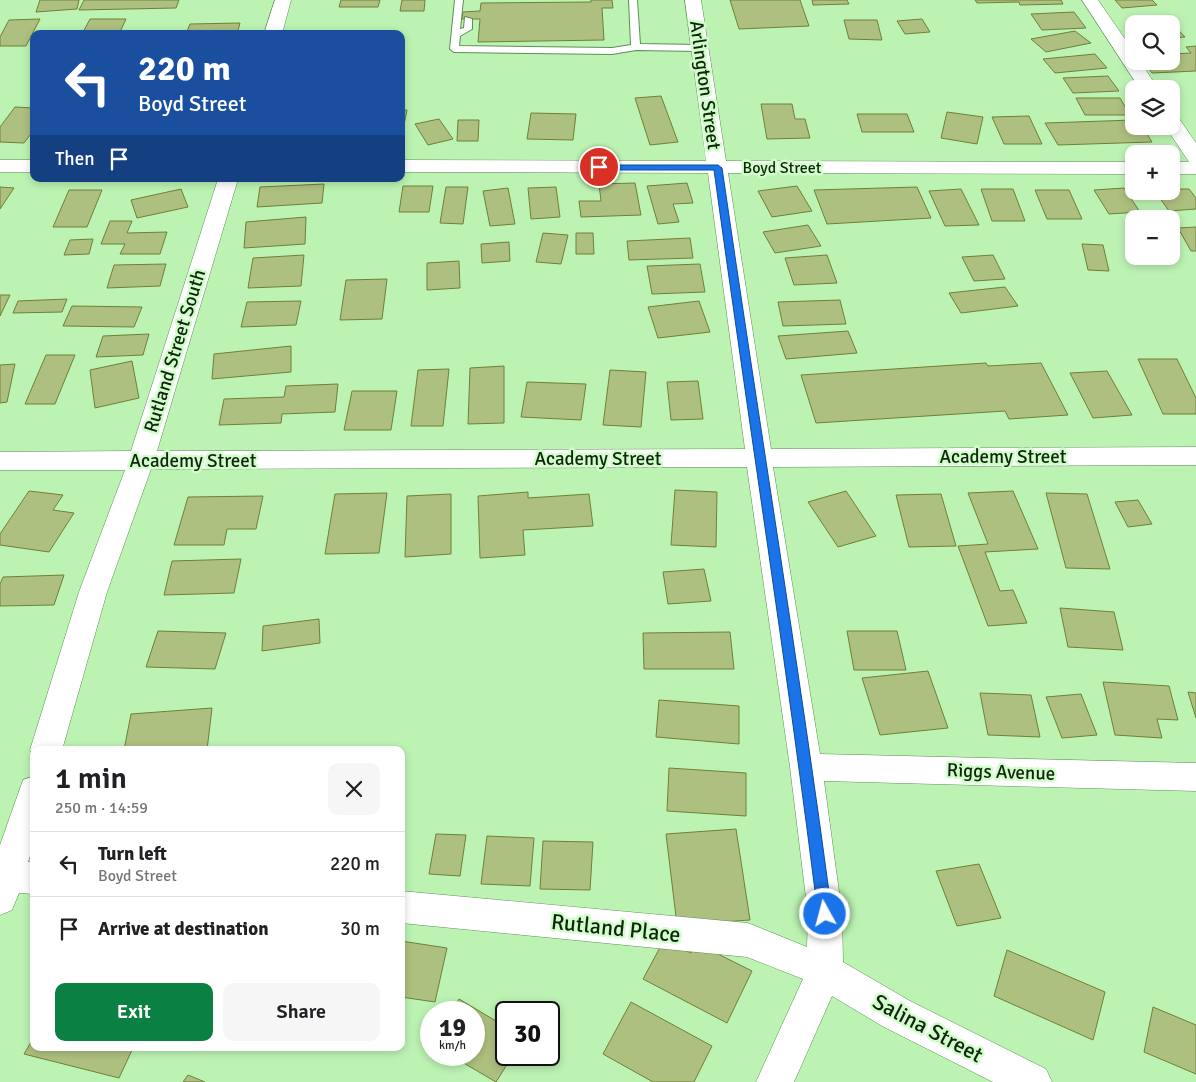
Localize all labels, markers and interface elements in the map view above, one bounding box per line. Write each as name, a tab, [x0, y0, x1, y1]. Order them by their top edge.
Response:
map controls	[1125, 15, 1180, 265]
button: search	[1125, 15, 1180, 70]
street label: Arlington Street	[684, 19, 726, 151]
text: 220 m	[138, 47, 231, 90]
icon: left	[55, 50, 120, 115]
button: layers	[1125, 80, 1180, 135]
text: Boyd Street	[138, 90, 246, 117]
icon: arrive	[105, 145, 133, 173]
button: +	[1125, 145, 1180, 200]
pin	[578, 146, 620, 188]
text: Then	[55, 147, 95, 171]
icon: arrive	[585, 153, 613, 181]
street label: Boyd Street	[743, 158, 822, 178]
button: −	[1125, 210, 1180, 265]
street label: Rutland Street South	[139, 266, 211, 436]
street label: Academy Street	[940, 445, 1067, 469]
street label: Academy Street	[535, 447, 662, 471]
street label: Academy Street	[130, 449, 257, 473]
street label: Riggs Avenue	[946, 758, 1056, 786]
text: 1 min	[55, 760, 127, 797]
button: close	[328, 763, 380, 815]
text: 250 m · 14:59	[55, 798, 148, 818]
text: Turn left	[98, 842, 167, 866]
icon: left	[55, 850, 83, 878]
text: 220 m	[330, 852, 380, 876]
text: Boyd Street	[98, 866, 177, 886]
position arrow	[798, 887, 850, 939]
street label: Rutland Place	[550, 908, 682, 948]
icon: arrive	[55, 915, 83, 943]
text: Arrive at destination	[98, 917, 269, 941]
text: 30 m	[340, 917, 380, 941]
button: Exit	[55, 983, 213, 1041]
button: Share	[223, 983, 380, 1041]
street label: Salina Street	[868, 988, 988, 1068]
speed limit sign: 30	[495, 1001, 560, 1066]
text: 19	[439, 1012, 466, 1043]
text: km/h	[439, 1038, 466, 1053]

